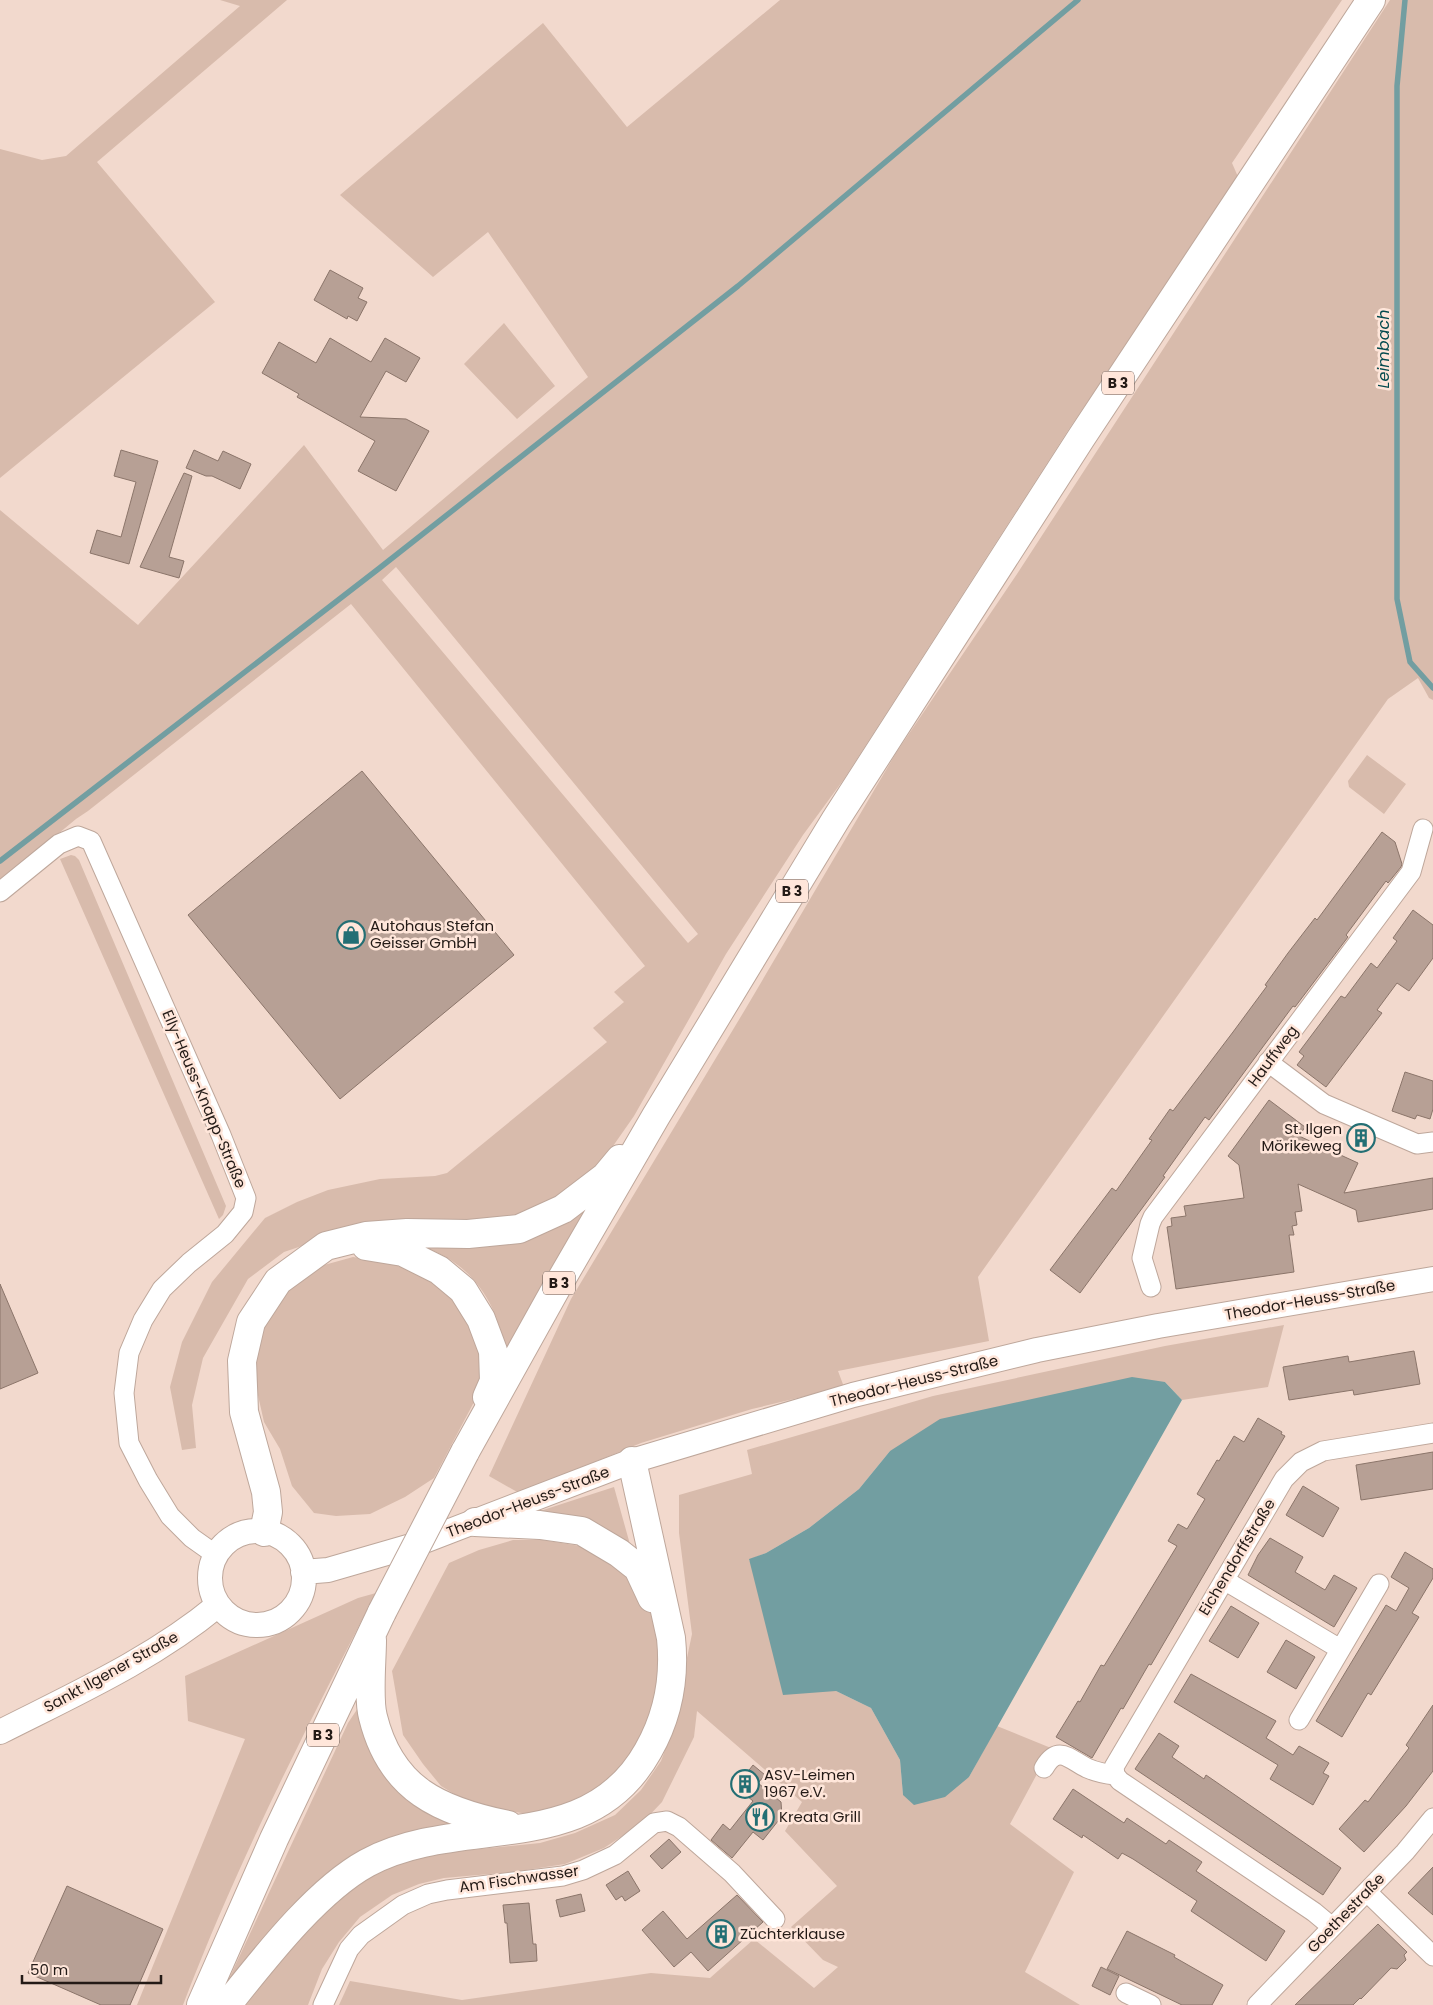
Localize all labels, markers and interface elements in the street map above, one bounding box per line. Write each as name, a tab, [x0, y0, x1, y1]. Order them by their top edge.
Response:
water label: Leimbach	[1372, 310, 1395, 388]
road number: B 3	[1102, 372, 1134, 394]
road number: B 3	[776, 879, 808, 902]
place label: Autohaus Stefan Geisser GmbH	[370, 915, 494, 953]
shop icon: Autohaus Stefan Geisser GmbH	[336, 920, 366, 950]
street label: Elly-Heuss-Knapp-Straße	[157, 1006, 252, 1191]
street label: Hauffweg	[1243, 1021, 1303, 1091]
place label: St. Ilgen Mörikeweg	[1261, 1118, 1342, 1156]
building icon: St. Ilgen Mörikeweg	[1346, 1123, 1376, 1153]
road number: B 3	[543, 1272, 575, 1295]
street label: Theodor-Heuss-Straße	[1223, 1274, 1397, 1325]
street label: Theodor-Heuss-Straße	[827, 1349, 1000, 1412]
street label: Theodor-Heuss-Straße	[443, 1461, 612, 1542]
street label: Eichendorffstraße	[1193, 1494, 1280, 1619]
street label: Sankt Ilgener Straße	[40, 1626, 182, 1717]
road number: B 3	[307, 1724, 339, 1746]
place label: ASV-Leimen 1967 e.V.	[764, 1764, 855, 1802]
building icon: ASV-Leimen 1967 e.V.	[730, 1769, 760, 1799]
restaurant icon: Kreata Grill	[745, 1802, 775, 1832]
place label: Kreata Grill	[779, 1806, 861, 1827]
street label: Am Fischwasser	[458, 1860, 580, 1897]
street label: Goethestraße	[1302, 1868, 1389, 1957]
building icon: Züchterklause	[706, 1919, 736, 1949]
place label: Züchterklause	[740, 1923, 845, 1944]
scale bar	[22, 1952, 161, 1984]
text: 50 m	[30, 1959, 68, 1980]

